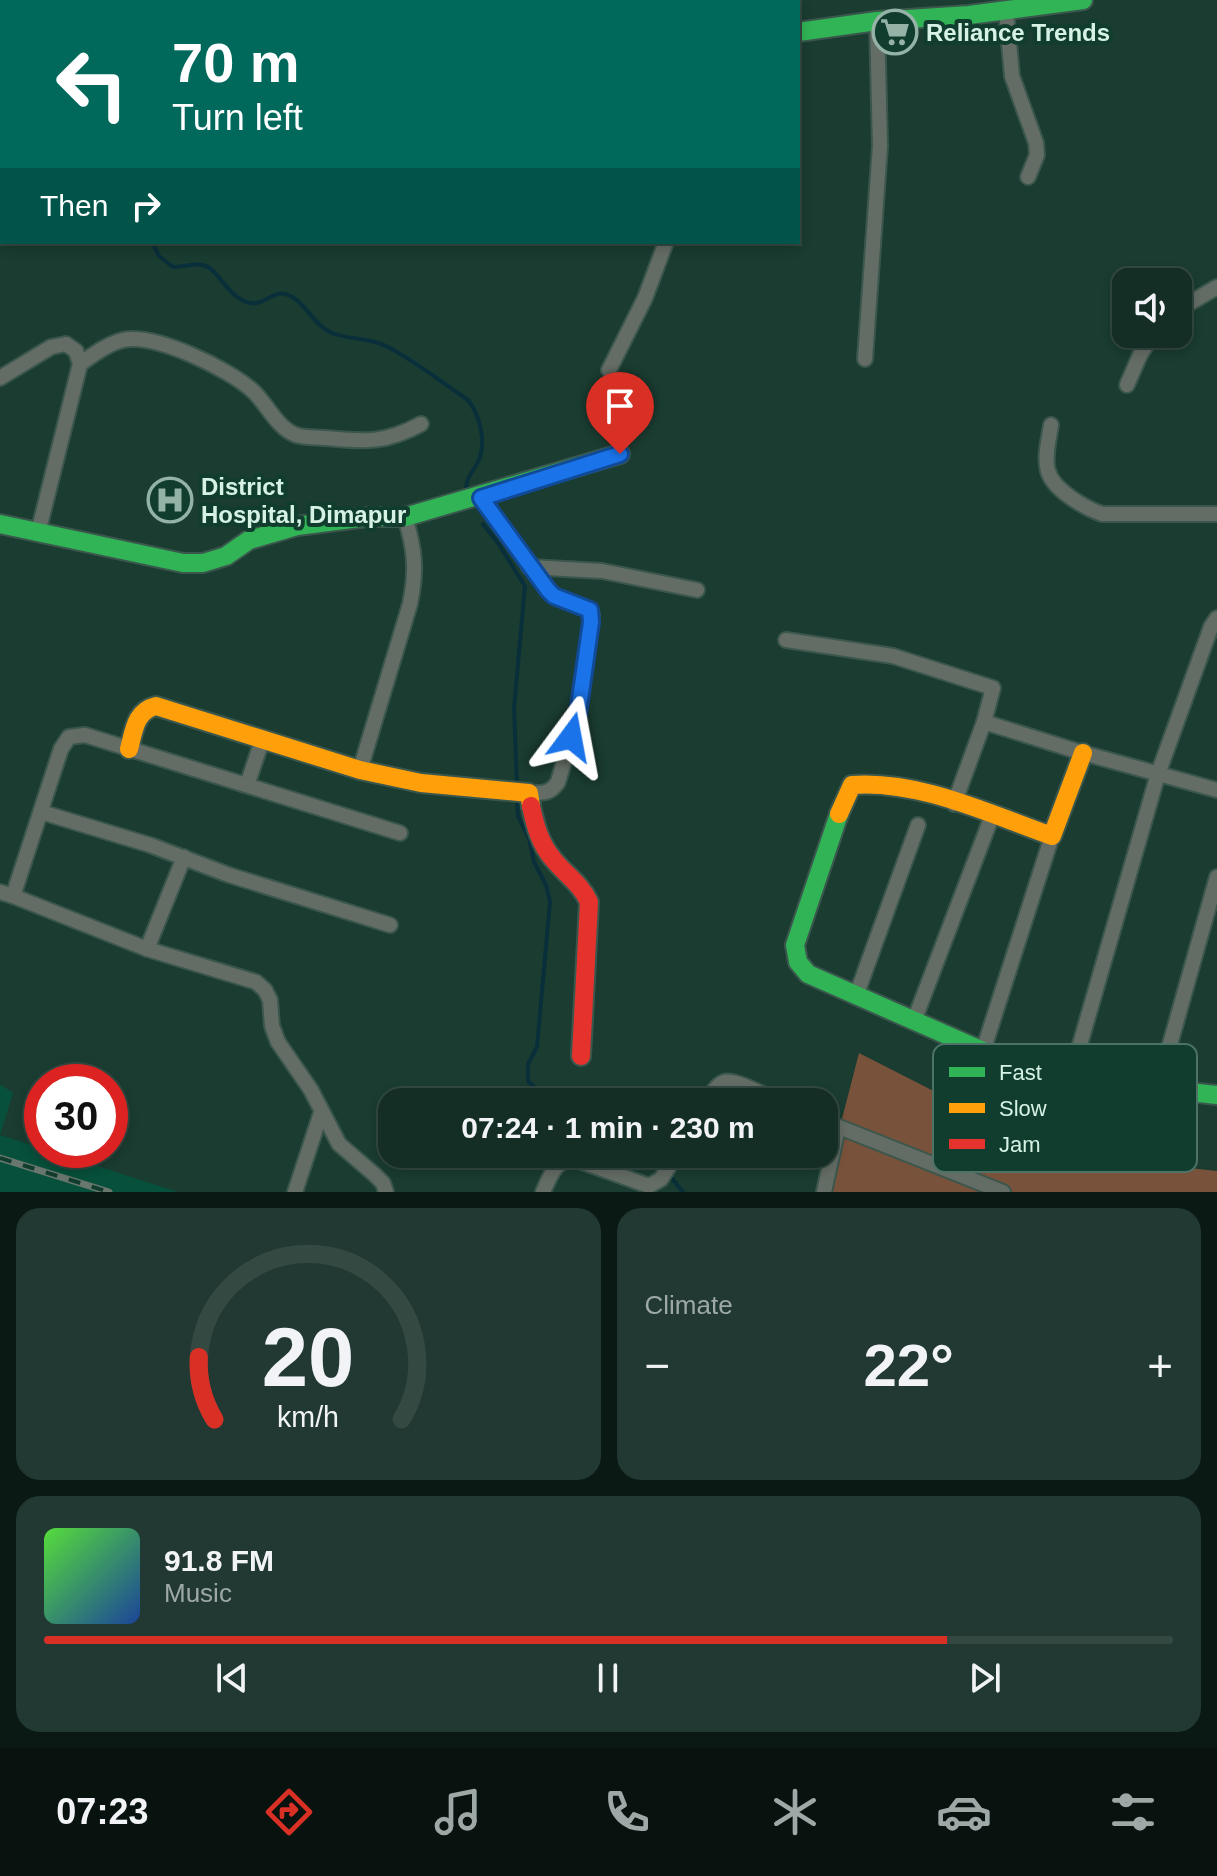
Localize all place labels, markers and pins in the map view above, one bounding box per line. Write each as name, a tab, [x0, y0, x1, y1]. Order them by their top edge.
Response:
supermarket icon: Reliance Trends	[871, 8, 919, 56]
place label: Reliance Trends	[926, 19, 1110, 46]
pin	[586, 372, 654, 454]
place label: District Hospital, Dimapur	[201, 473, 406, 528]
hospital icon: District Hospital, Dimapur	[146, 476, 194, 524]

